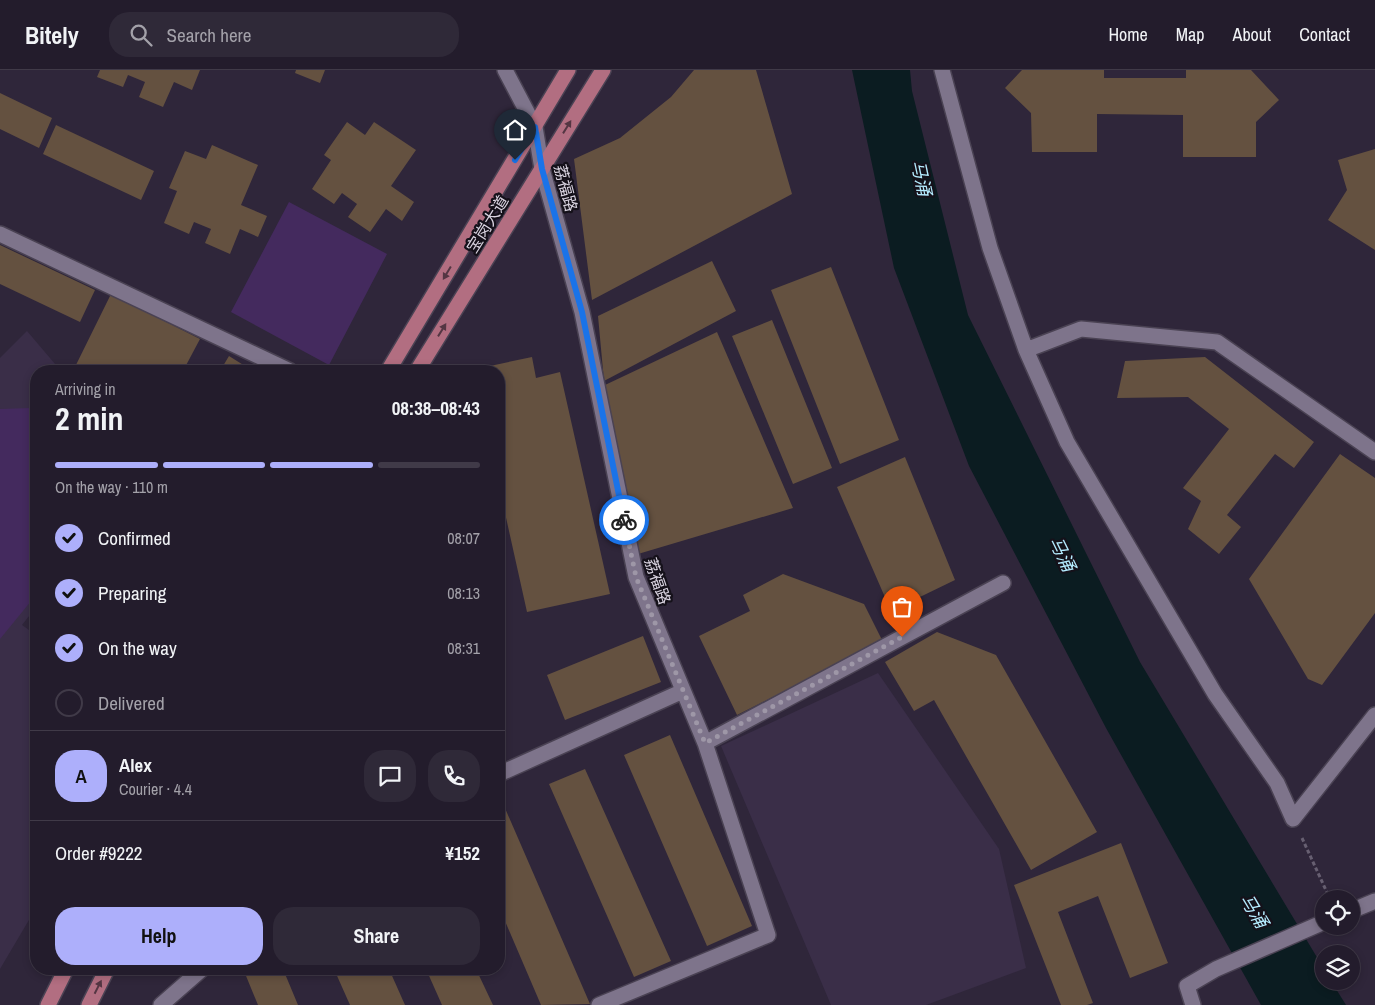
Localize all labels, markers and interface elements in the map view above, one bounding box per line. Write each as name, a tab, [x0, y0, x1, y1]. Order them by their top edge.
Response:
search box	[109, 12, 459, 57]
text: Bitely	[25, 19, 79, 51]
icon: search	[127, 21, 155, 49]
text: Search here	[167, 22, 251, 48]
text: Home	[1108, 22, 1148, 47]
text: Map	[1176, 22, 1205, 47]
text: About	[1233, 22, 1271, 47]
text: Contact	[1299, 22, 1350, 47]
pin	[494, 109, 536, 160]
icon: home	[501, 116, 529, 144]
one-way arrow	[563, 121, 572, 134]
water label: 马涌	[906, 158, 938, 200]
street label: 荔福路	[549, 162, 583, 214]
street label: 宝岗大道	[461, 191, 513, 257]
one-way arrow	[442, 267, 451, 280]
one-way arrow	[438, 323, 447, 336]
text: Arriving in	[55, 378, 116, 400]
text: 08:38–08:43	[392, 395, 480, 421]
text: 2 min	[55, 397, 124, 440]
text: On the way · 110 m	[55, 476, 168, 498]
courier	[599, 495, 649, 545]
icon: bike	[610, 506, 638, 534]
icon: check	[55, 524, 83, 552]
text: Confirmed	[98, 525, 171, 551]
text: 08:07	[447, 527, 480, 549]
water label: 马涌	[1043, 532, 1082, 577]
street label: 荔福路	[640, 555, 676, 607]
icon: check	[55, 579, 83, 607]
text: Preparing	[98, 580, 166, 606]
text: 08:13	[447, 582, 480, 604]
pin	[881, 586, 923, 637]
icon: bag	[888, 593, 916, 621]
icon: check	[55, 634, 83, 662]
text: On the way	[98, 635, 177, 661]
text: 08:31	[447, 637, 480, 659]
text: Delivered	[98, 690, 165, 716]
button: chat	[364, 750, 416, 802]
button: phone	[428, 750, 480, 802]
text: Alex	[119, 752, 152, 778]
text: A	[75, 763, 87, 789]
text: Courier · 4.4	[119, 778, 192, 800]
text: Order #9222	[55, 840, 142, 866]
text: ¥152	[445, 840, 480, 866]
water label: 马涌	[1234, 889, 1275, 934]
map controls	[1315, 890, 1360, 990]
button: locate	[1315, 890, 1360, 935]
button: Help	[55, 907, 263, 965]
button: Share	[273, 907, 480, 965]
button: layers	[1315, 945, 1360, 990]
one-way arrow	[94, 980, 102, 994]

